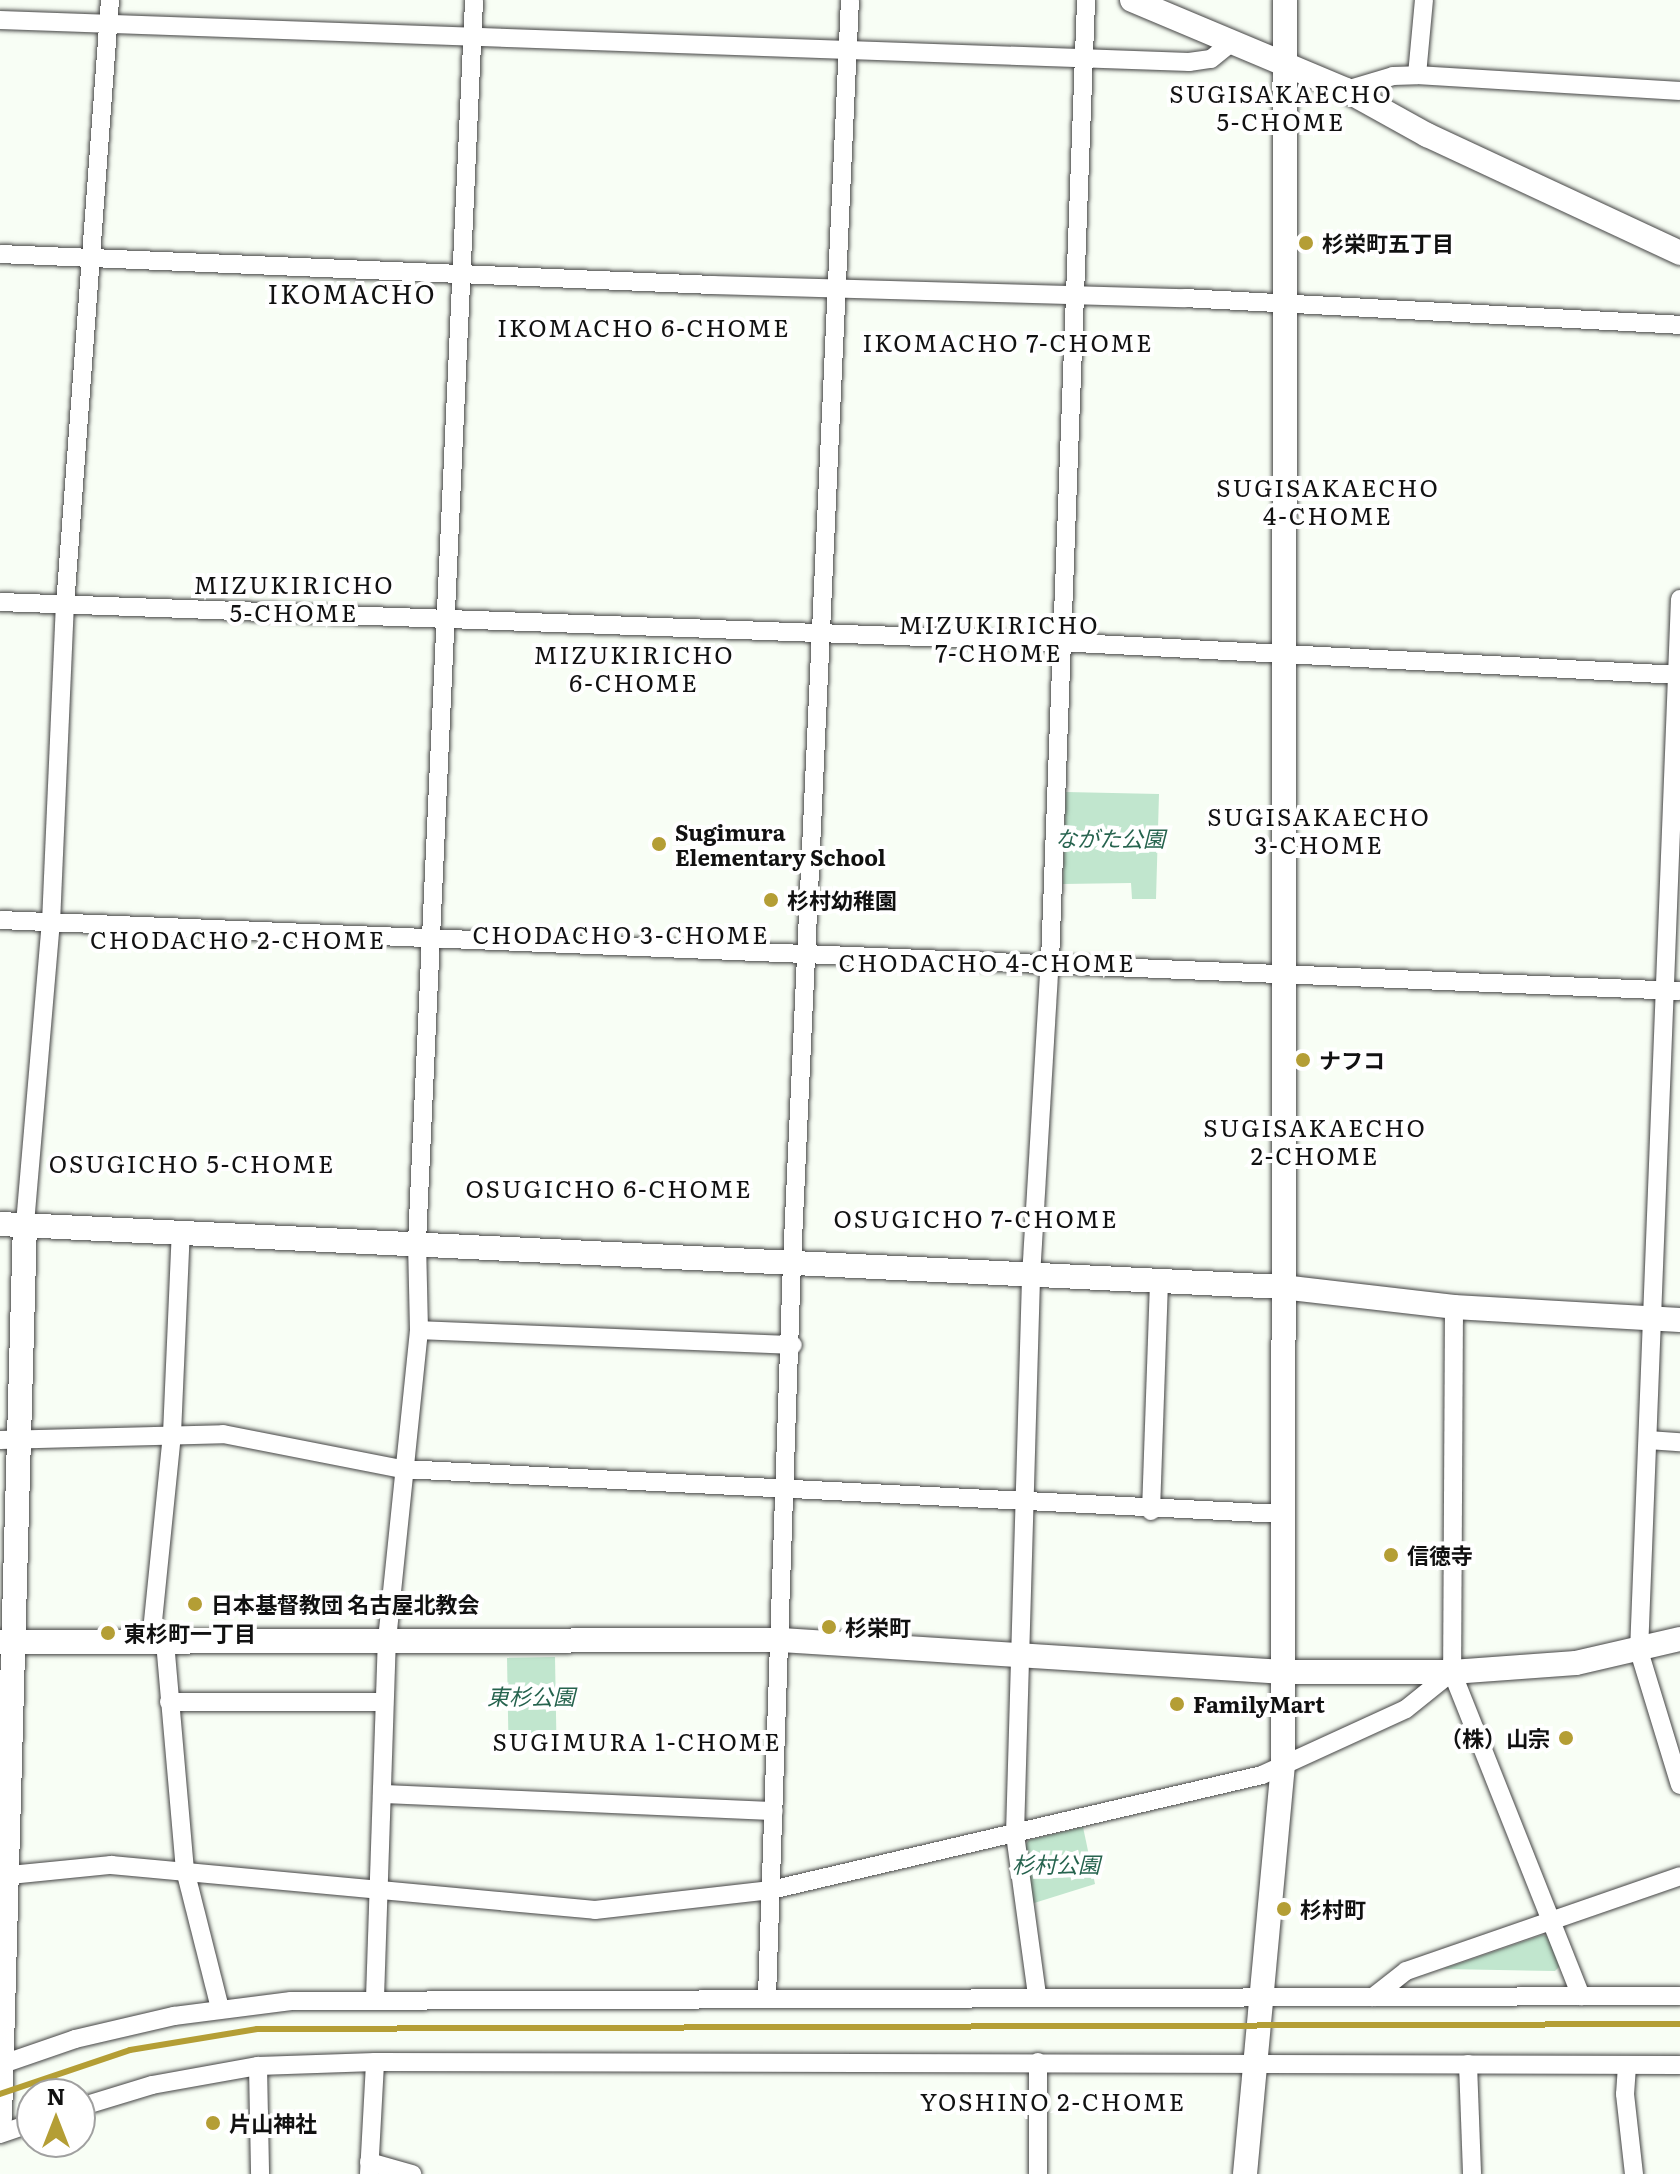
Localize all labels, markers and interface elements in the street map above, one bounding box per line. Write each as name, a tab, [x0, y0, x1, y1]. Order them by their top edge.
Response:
district label: SUGISAKAECHO 5-CHOME	[1169, 79, 1393, 135]
place label: 杉栄町五丁目	[1322, 230, 1454, 256]
marker: 杉栄町五丁目	[1297, 234, 1315, 252]
district label: IKOMACHO	[268, 277, 436, 309]
district label: IKOMACHO 6-CHOME	[497, 313, 791, 341]
district label: IKOMACHO 7-CHOME	[862, 328, 1154, 356]
district label: SUGISAKAECHO 4-CHOME	[1216, 473, 1440, 529]
district label: MIZUKIRICHO 5-CHOME	[193, 570, 395, 626]
district label: MIZUKIRICHO 7-CHOME	[898, 610, 1100, 666]
district label: MIZUKIRICHO 6-CHOME	[533, 640, 735, 696]
district label: SUGISAKAECHO 3-CHOME	[1207, 802, 1431, 858]
place label: Sugimura Elementary School	[675, 818, 886, 870]
park label: ながた公園	[1055, 825, 1165, 851]
marker: Sugimura Elementary School	[650, 835, 668, 853]
place label: 杉村幼稚園	[787, 887, 897, 913]
marker: 杉村幼稚園	[762, 891, 780, 909]
district label: CHODACHO 3-CHOME	[473, 920, 769, 948]
district label: CHODACHO 2-CHOME	[90, 925, 386, 953]
district label: CHODACHO 4-CHOME	[838, 948, 1136, 976]
place label: ナフコ	[1319, 1047, 1385, 1073]
marker: ナフコ	[1294, 1051, 1312, 1069]
district label: SUGISAKAECHO 2-CHOME	[1203, 1113, 1427, 1169]
district label: OSUGICHO 5-CHOME	[49, 1149, 335, 1177]
district label: OSUGICHO 6-CHOME	[465, 1174, 753, 1202]
district label: OSUGICHO 7-CHOME	[833, 1204, 1119, 1232]
place label: 信徳寺	[1407, 1542, 1473, 1568]
marker: 信徳寺	[1382, 1546, 1400, 1564]
place label: 日本基督教団 名古屋北教会	[211, 1591, 479, 1617]
marker: 日本基督教団 名古屋北教会	[186, 1595, 204, 1613]
place label: 杉栄町	[845, 1614, 911, 1640]
marker: 杉栄町	[820, 1618, 838, 1636]
place label: 東杉町一丁目	[124, 1620, 256, 1646]
marker: 東杉町一丁目	[99, 1624, 117, 1642]
park label: 東杉公園	[487, 1683, 575, 1709]
place label: FamilyMart	[1193, 1691, 1325, 1717]
marker: FamilyMart	[1168, 1695, 1186, 1713]
place label: （株）山宗	[1440, 1725, 1550, 1751]
district label: SUGIMURA 1-CHOME	[492, 1727, 782, 1755]
marker: （株）山宗	[1557, 1729, 1575, 1747]
park label: 杉村公園	[1012, 1851, 1100, 1877]
place label: 杉村町	[1300, 1896, 1366, 1922]
marker: 杉村町	[1275, 1900, 1293, 1918]
north arrow	[16, 2078, 96, 2158]
text: N	[47, 2079, 65, 2112]
district label: YOSHINO 2-CHOME	[920, 2087, 1186, 2115]
place label: 片山神社	[229, 2110, 317, 2136]
marker: 片山神社	[204, 2114, 222, 2132]

